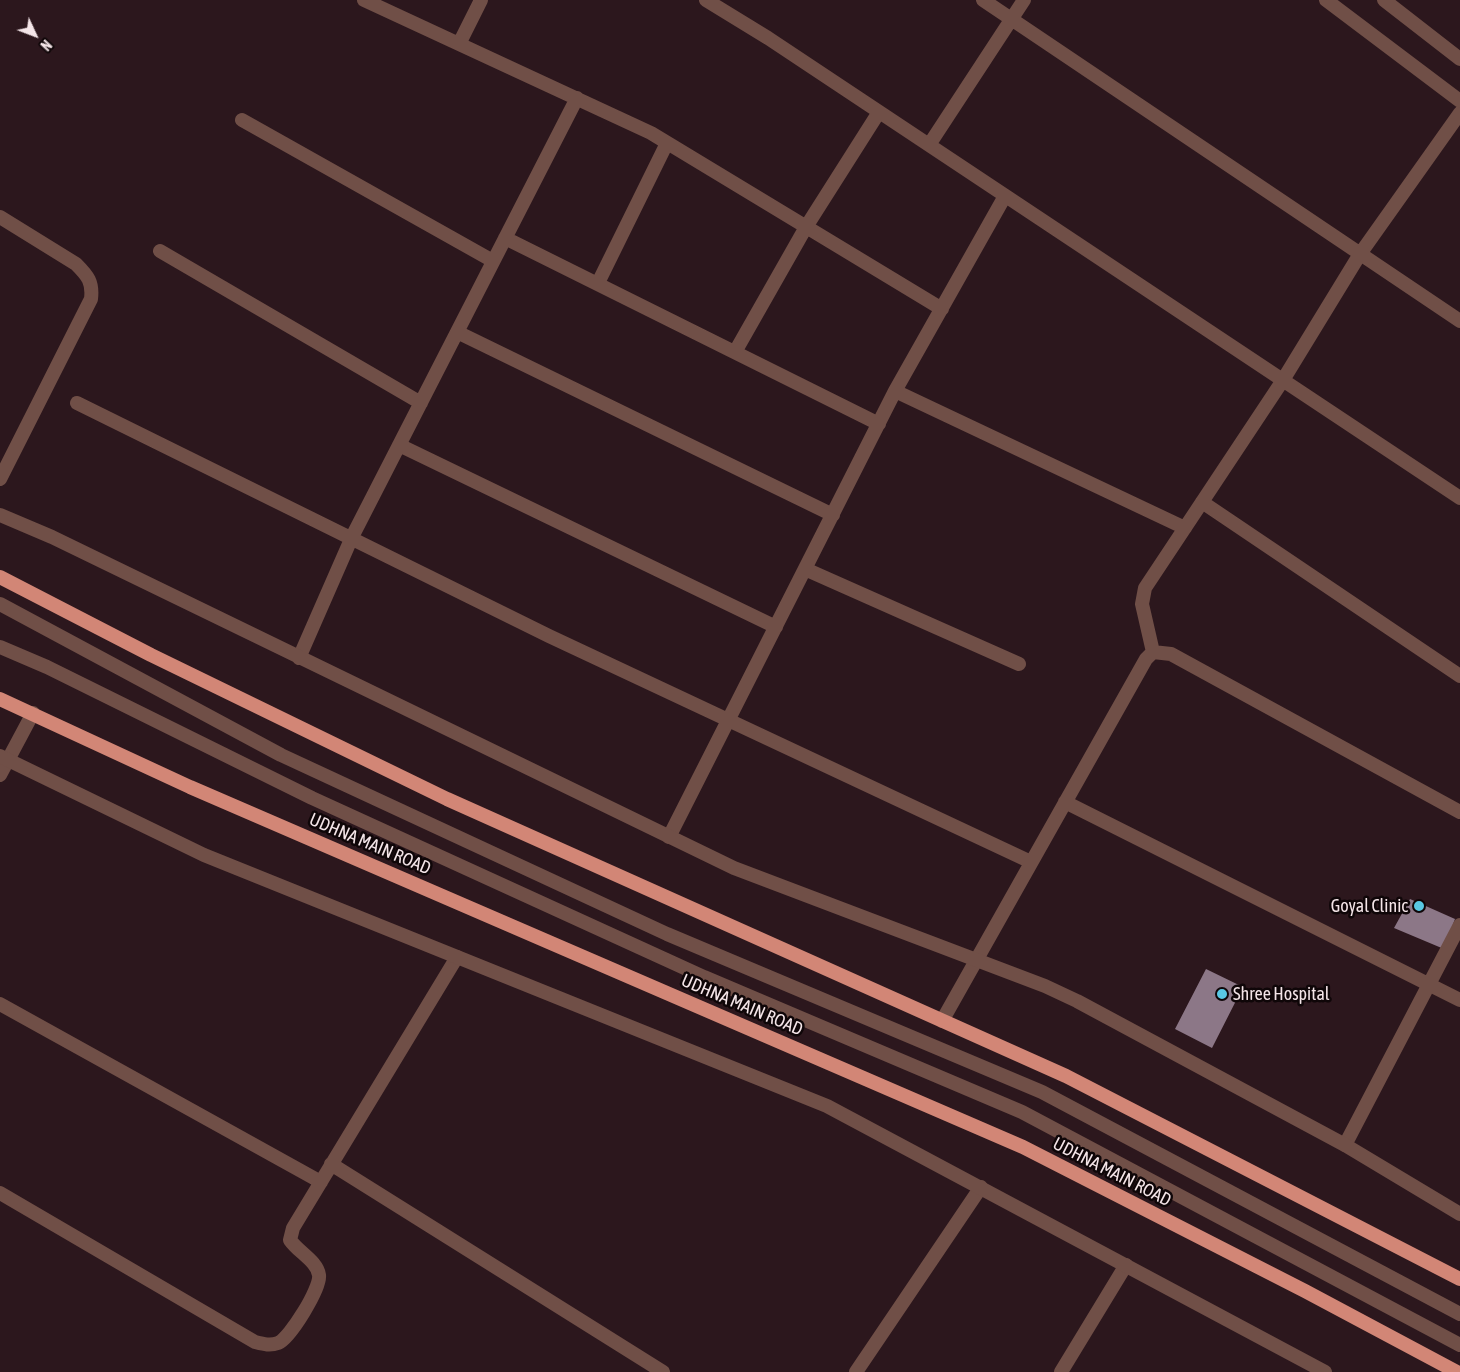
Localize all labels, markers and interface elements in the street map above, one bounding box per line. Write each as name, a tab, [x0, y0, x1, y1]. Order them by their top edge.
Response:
north arrow	[10, 10, 60, 60]
text: N	[37, 37, 55, 54]
street label: UDHNA MAIN ROAD	[306, 809, 434, 879]
place label: Goyal Clinic	[1331, 895, 1408, 917]
marker: Goyal Clinic	[1412, 899, 1426, 913]
street label: UDHNA MAIN ROAD	[678, 970, 806, 1040]
place label: Shree Hospital	[1233, 983, 1330, 1005]
marker: Shree Hospital	[1215, 987, 1229, 1001]
street label: UDHNA MAIN ROAD	[1049, 1133, 1175, 1211]

